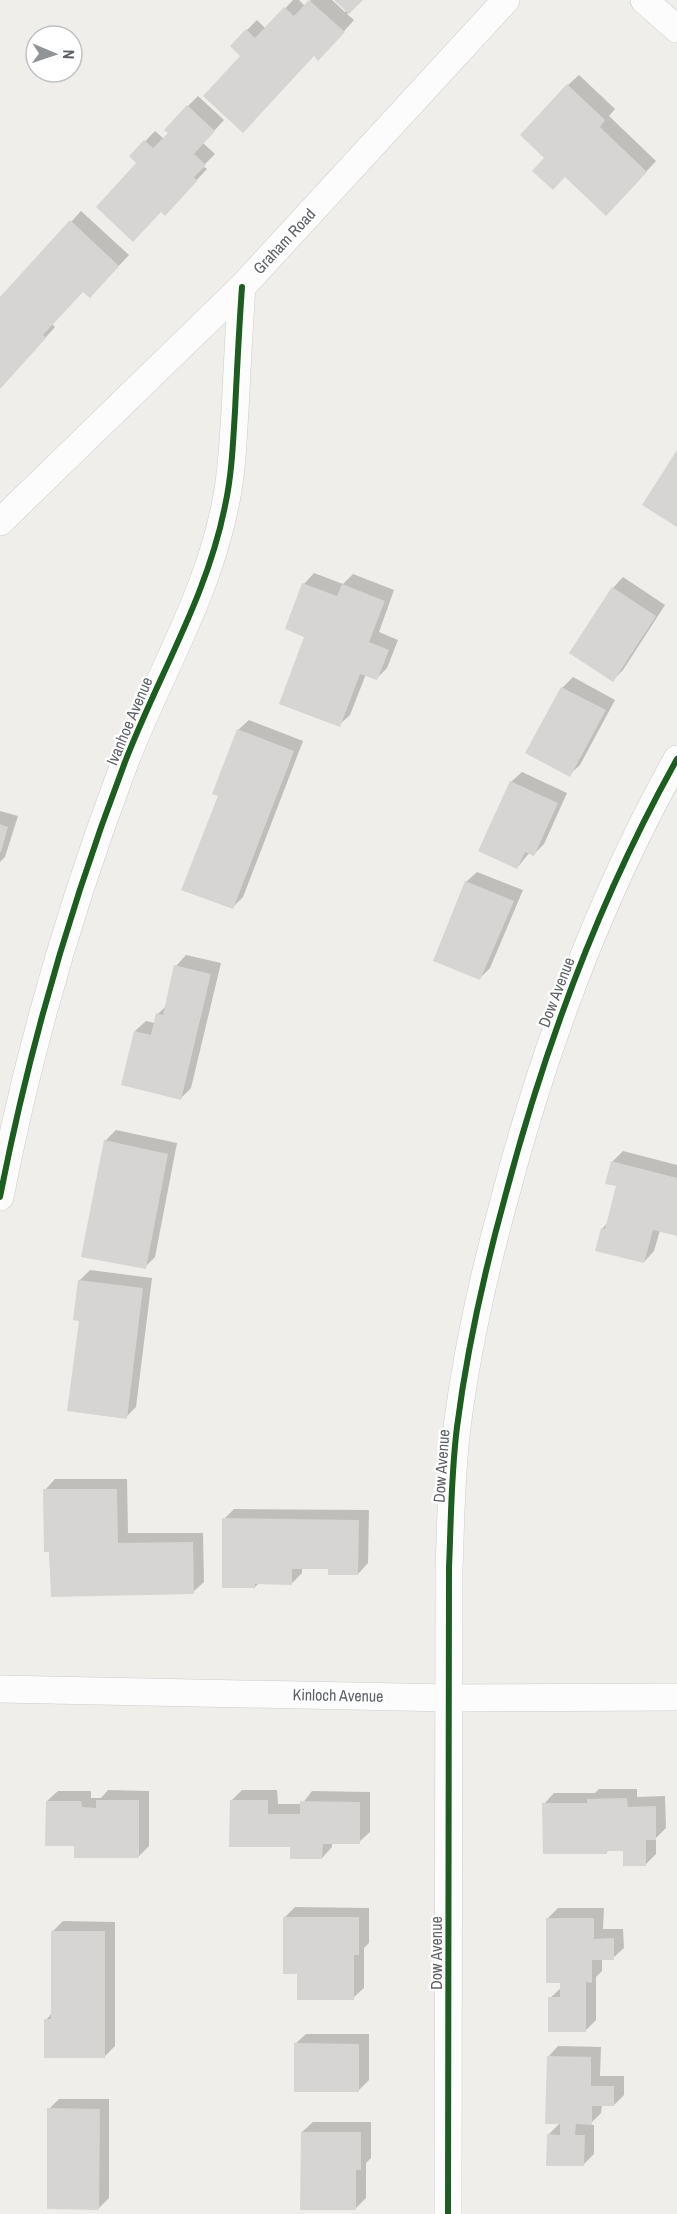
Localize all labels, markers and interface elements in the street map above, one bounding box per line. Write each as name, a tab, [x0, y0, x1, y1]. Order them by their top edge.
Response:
north arrow	[24, 24, 84, 84]
text: N	[58, 49, 80, 60]
street label: Graham Road	[248, 203, 320, 279]
street label: Ivanhoe Avenue	[101, 673, 157, 769]
street label: Dow Avenue	[533, 954, 579, 1030]
street label: Dow Avenue	[427, 1429, 455, 1503]
street label: Kinloch Avenue	[292, 1683, 384, 1707]
street label: Dow Avenue	[425, 1916, 447, 1990]

